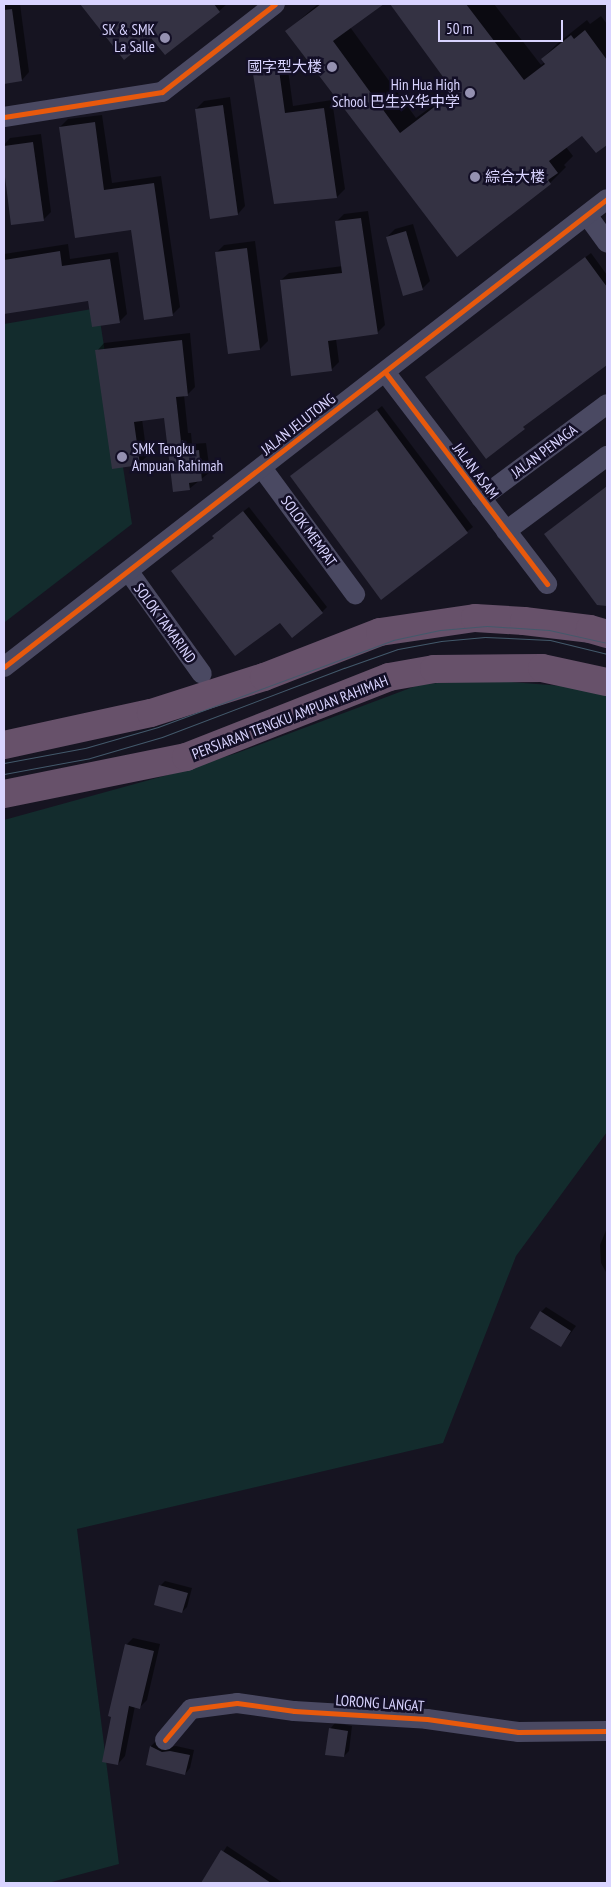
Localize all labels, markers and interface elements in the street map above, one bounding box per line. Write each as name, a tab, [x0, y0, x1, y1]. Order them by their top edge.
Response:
scale bar	[441, 10, 566, 42]
text: 50 m	[446, 19, 472, 38]
place label: SK & SMK La Salle	[102, 20, 155, 55]
marker: SK & SMK La Salle	[159, 32, 171, 44]
place label: 國字型大楼	[247, 58, 322, 76]
marker: 國字型大楼	[326, 61, 338, 73]
place label: Hin Hua High School 巴生兴华中学	[332, 75, 460, 110]
marker: Hin Hua High School 巴生兴华中学	[464, 87, 476, 99]
place label: 綜合大楼	[485, 168, 545, 186]
marker: 綜合大楼	[469, 171, 481, 183]
street label: JALAN JELUTONG	[257, 389, 339, 459]
street label: JALAN PENAGA	[507, 420, 581, 482]
place label: SMK Tengku Ampuan Rahimah	[132, 439, 223, 474]
street label: JALAN ASAM	[449, 439, 503, 503]
marker: SMK Tengku Ampuan Rahimah	[116, 451, 128, 463]
street label: SOLOK MEMPAT	[277, 492, 341, 570]
street label: SOLOK TAMARIND	[130, 579, 200, 667]
street label: PERSIARAN TENGKU AMPUAN RAHIMAH	[189, 671, 391, 763]
street label: LORONG LANGAT	[335, 1691, 425, 1715]

